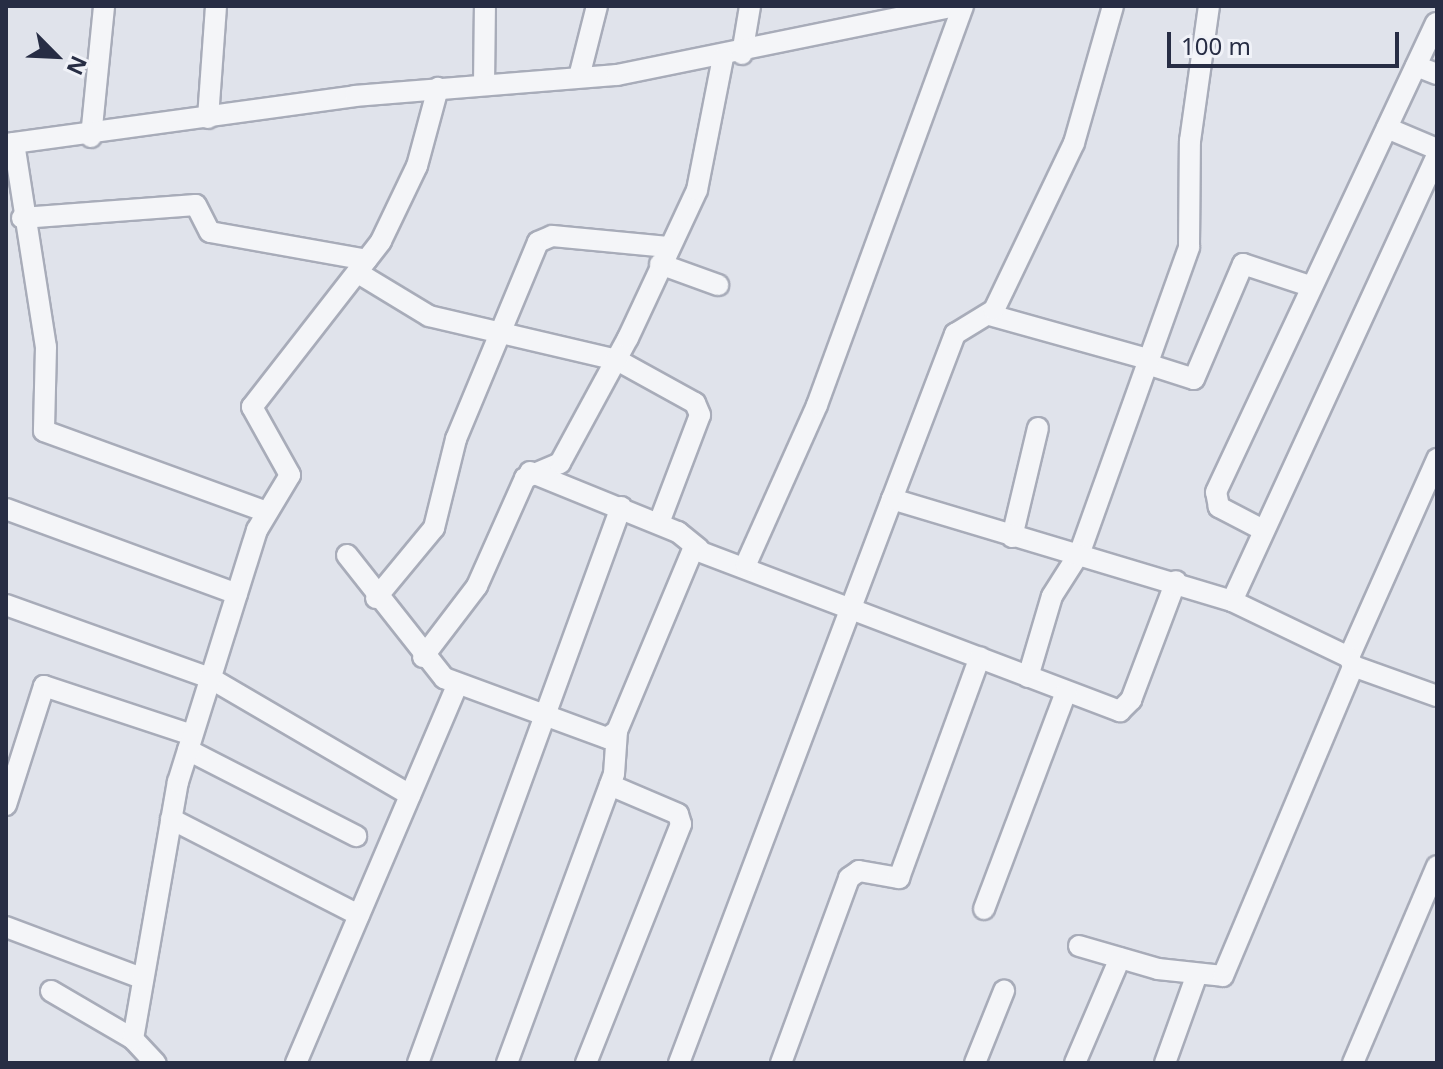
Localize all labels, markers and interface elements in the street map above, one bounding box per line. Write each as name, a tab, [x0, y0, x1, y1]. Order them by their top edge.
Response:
north arrow	[16, 16, 96, 96]
scale bar	[1171, 16, 1403, 66]
text: 100 m	[1181, 29, 1251, 62]
text: N	[61, 51, 95, 80]

